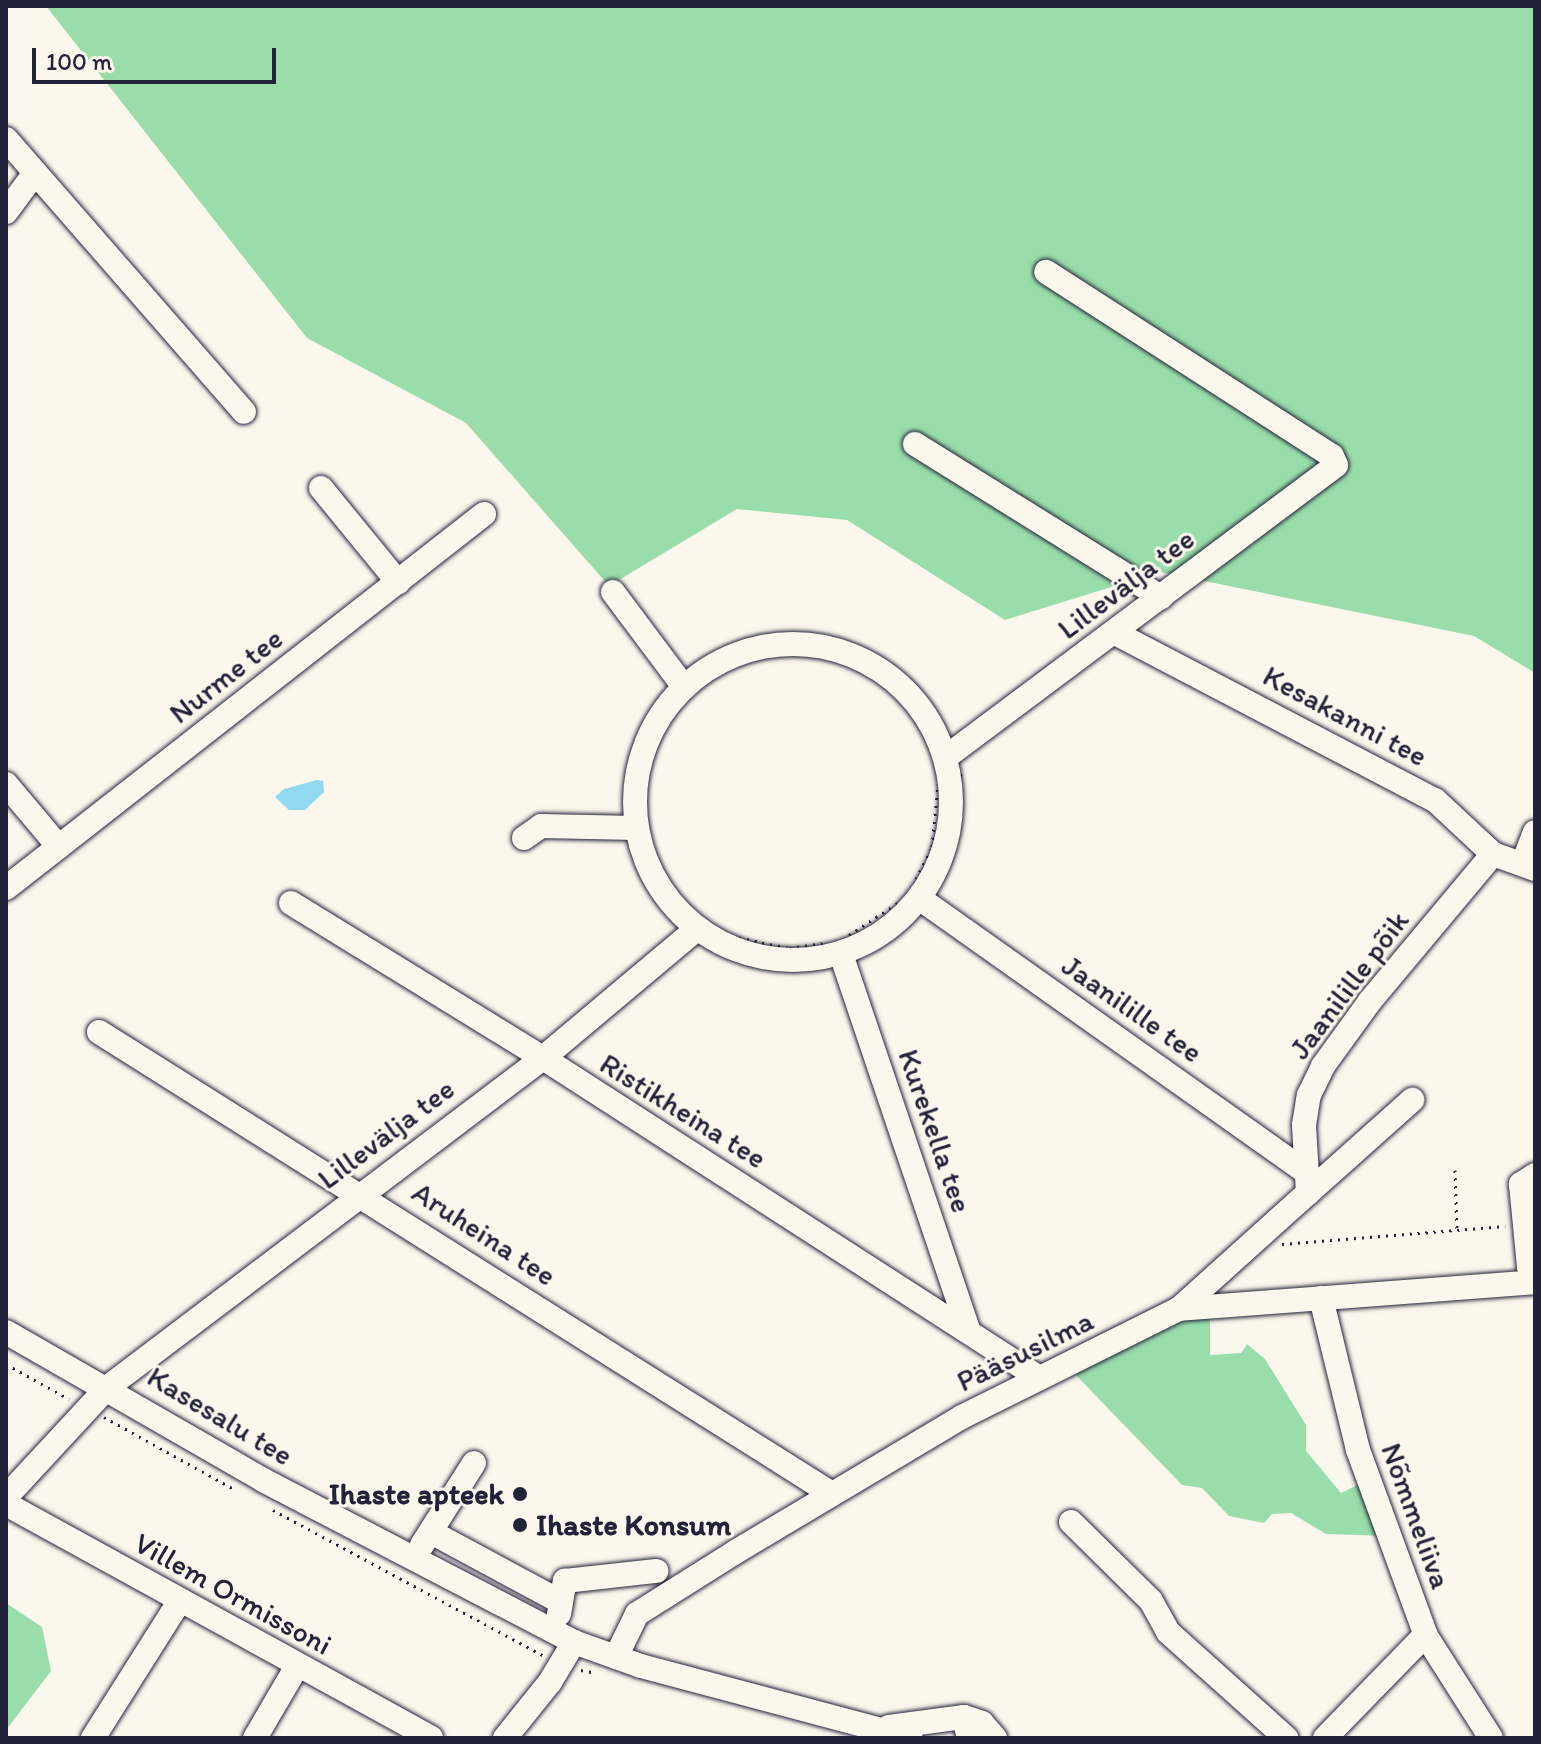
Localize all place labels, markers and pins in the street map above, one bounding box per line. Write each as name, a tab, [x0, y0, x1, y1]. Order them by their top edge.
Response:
place label: Ihaste apteek	[328, 1476, 504, 1512]
marker: Ihaste apteek	[511, 1485, 529, 1503]
place label: Ihaste Konsum	[536, 1507, 731, 1543]
marker: Ihaste Konsum	[511, 1516, 529, 1534]

